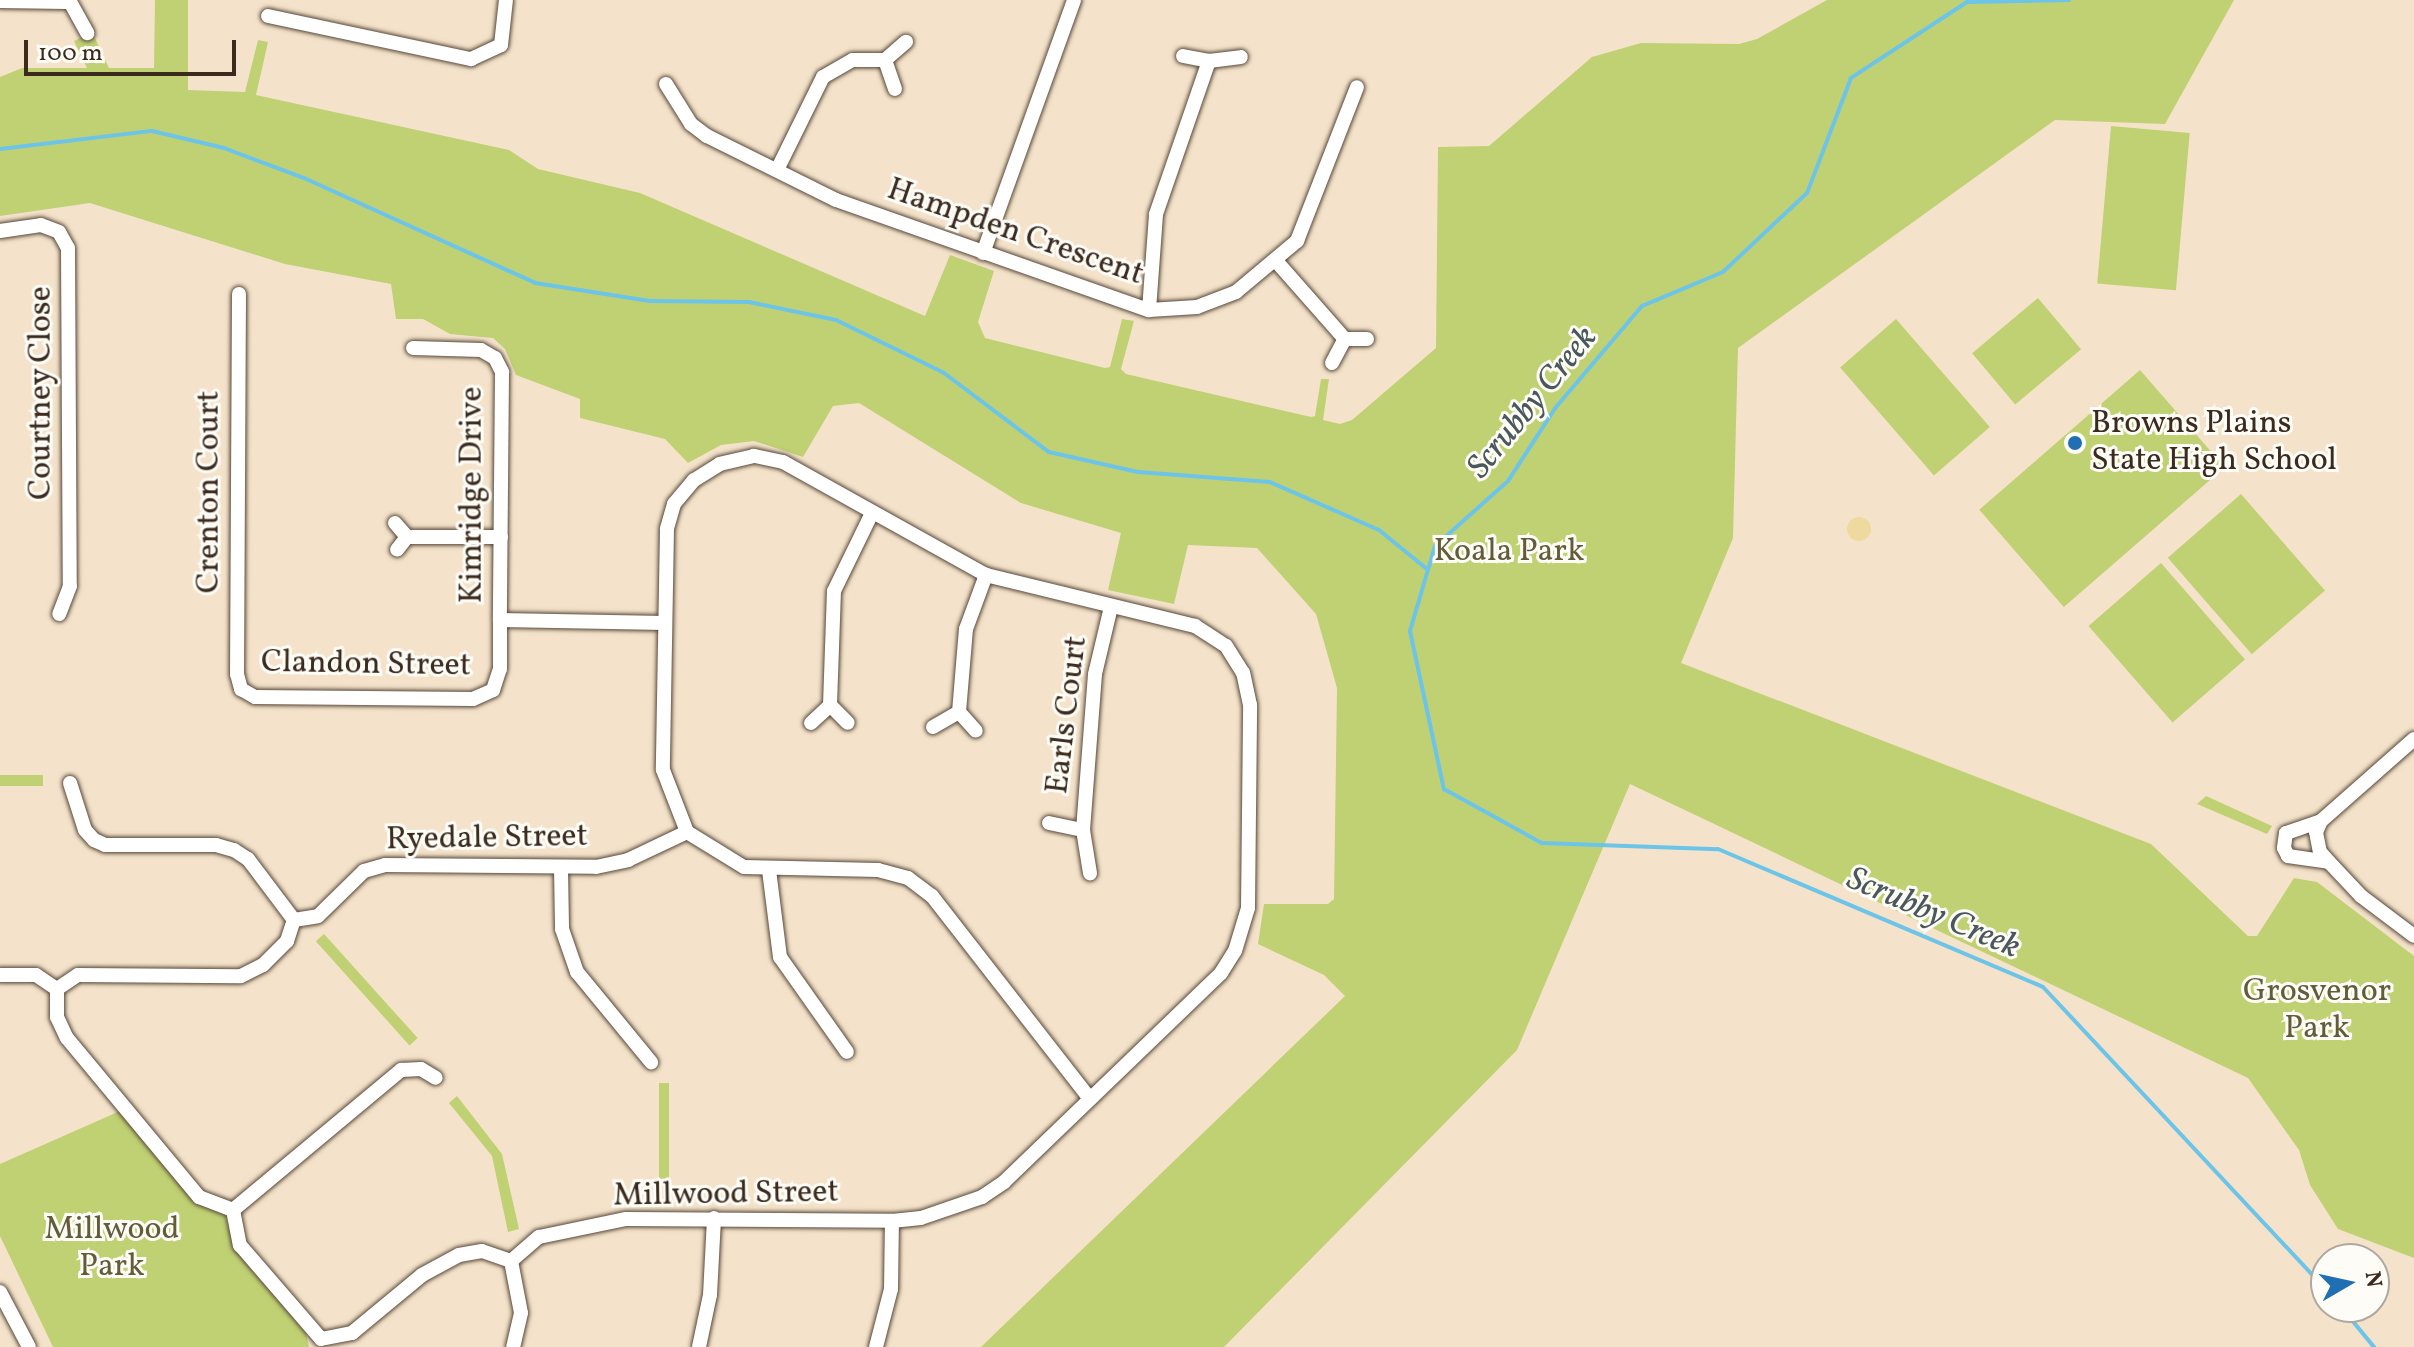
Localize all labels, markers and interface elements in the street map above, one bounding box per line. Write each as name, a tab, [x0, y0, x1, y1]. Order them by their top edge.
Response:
scale bar	[28, 24, 240, 74]
text: 100 m	[38, 37, 103, 71]
street label: Hampden Crescent	[882, 171, 1148, 295]
street label: Courtney Close	[23, 286, 61, 500]
water label: Scrubby Creek	[1459, 319, 1607, 487]
street label: Kimridge Drive	[454, 387, 492, 603]
street label: Crenton Court	[191, 391, 229, 593]
place label: Browns Plains State High School	[2091, 406, 2337, 481]
marker: Browns Plains State High School	[2066, 434, 2084, 452]
park label: Koala Park	[1434, 533, 1584, 571]
street label: Earls Court	[1039, 634, 1097, 796]
street label: Clandon Street	[261, 644, 471, 686]
street label: Ryedale Street	[386, 818, 588, 860]
water label: Scrubby Creek	[1840, 859, 2026, 969]
park label: Grosvenor Park	[2243, 974, 2391, 1049]
street label: Millwood Street	[613, 1174, 839, 1216]
park label: Millwood Park	[44, 1212, 180, 1287]
north arrow	[2310, 1243, 2390, 1323]
text: N	[2356, 1269, 2389, 1290]

